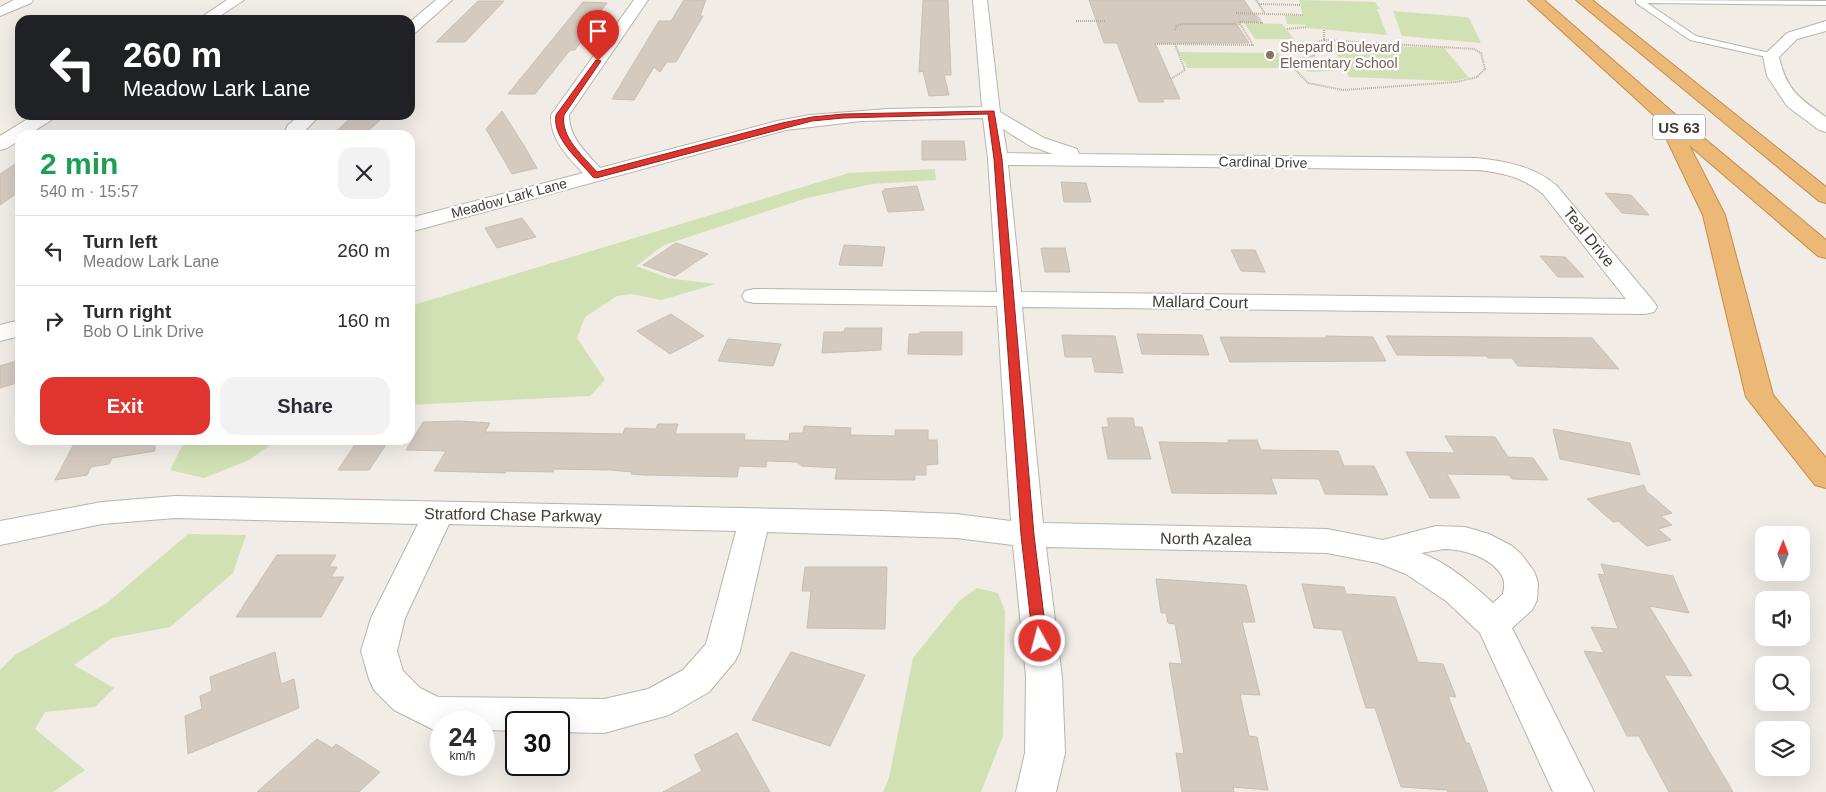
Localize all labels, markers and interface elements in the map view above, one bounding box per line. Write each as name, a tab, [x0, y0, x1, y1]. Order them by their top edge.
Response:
pin	[577, 10, 619, 61]
icon: arrive	[584, 17, 612, 45]
icon: left	[40, 35, 105, 100]
text: 260 m	[123, 35, 222, 74]
place label: Shepard Boulevard Elementary School	[1280, 39, 1400, 71]
marker: Shepard Boulevard Elementary School	[1264, 49, 1276, 61]
text: Meadow Lark Lane	[123, 76, 310, 101]
road number: US 63	[1653, 114, 1705, 140]
text: 2 min	[40, 147, 118, 180]
button: close	[338, 147, 390, 199]
street label: Cardinal Drive	[1219, 153, 1308, 171]
street label: Meadow Lark Lane	[449, 175, 569, 221]
text: 540 m · 15:57	[40, 183, 139, 200]
street label: Teal Drive	[1560, 204, 1618, 270]
text: Turn left	[83, 231, 158, 252]
icon: left	[40, 237, 68, 265]
text: 260 m	[337, 240, 390, 261]
text: Meadow Lark Lane	[83, 253, 219, 270]
street label: Mallard Court	[1152, 293, 1249, 311]
text: Turn right	[83, 301, 171, 322]
icon: right	[40, 307, 68, 335]
text: 160 m	[337, 310, 390, 331]
text: Bob O Link Drive	[83, 323, 204, 340]
button: Exit	[40, 377, 210, 435]
button: Share	[220, 377, 390, 435]
street label: Stratford Chase Parkway	[424, 505, 602, 525]
north arrow	[1755, 526, 1810, 581]
map controls	[1755, 526, 1810, 776]
street label: North Azalea	[1160, 530, 1252, 548]
button: sound	[1755, 591, 1810, 646]
position arrow	[1013, 614, 1065, 666]
button: search	[1755, 656, 1810, 711]
speed limit sign: 30	[505, 711, 570, 776]
button: layers	[1755, 721, 1810, 776]
text: 24	[449, 723, 476, 751]
text: km/h	[449, 749, 476, 763]

